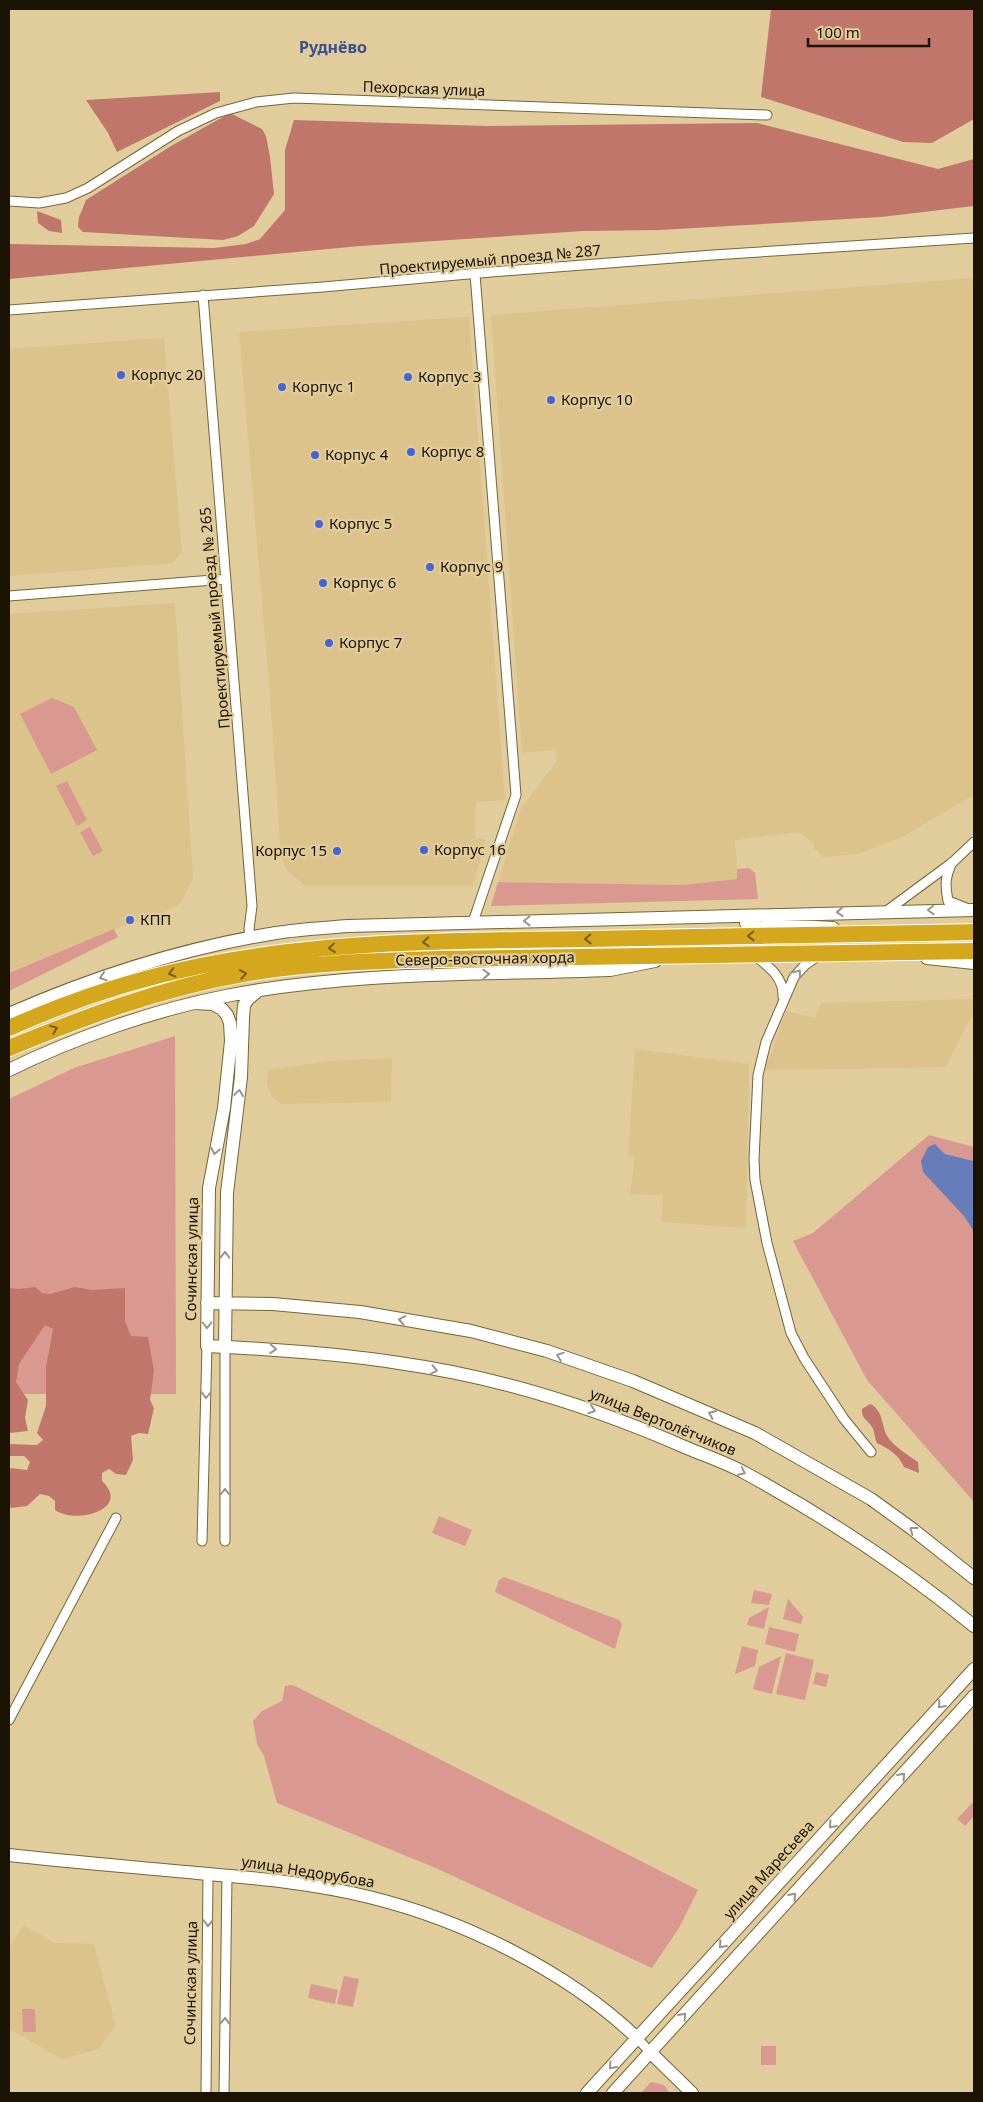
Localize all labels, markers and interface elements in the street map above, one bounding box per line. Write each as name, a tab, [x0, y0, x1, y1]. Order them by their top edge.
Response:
scale bar	[808, 15, 929, 47]
text: 100 m	[816, 22, 860, 42]
district label: Руднёво	[299, 36, 367, 58]
street label: Пехорская улица	[362, 76, 486, 100]
street label: Проектируемый проезд № 287	[378, 239, 602, 279]
place label: Корпус 20	[131, 364, 203, 384]
place label: Корпус 3	[418, 366, 481, 386]
marker: Корпус 20	[115, 369, 127, 381]
marker: Корпус 3	[402, 371, 414, 383]
place label: Корпус 1	[292, 376, 355, 396]
marker: Корпус 1	[276, 381, 288, 393]
place label: Корпус 10	[561, 389, 633, 409]
marker: Корпус 10	[545, 394, 557, 406]
place label: Корпус 8	[421, 441, 484, 461]
place label: Корпус 4	[325, 444, 389, 464]
marker: Корпус 8	[405, 446, 417, 458]
marker: Корпус 4	[309, 449, 321, 461]
street label: Проектируемый проезд № 265	[194, 506, 234, 730]
place label: Корпус 5	[329, 513, 392, 533]
marker: Корпус 5	[313, 518, 325, 530]
place label: Корпус 9	[440, 556, 503, 576]
marker: Корпус 9	[424, 561, 436, 573]
place label: Корпус 6	[333, 572, 396, 592]
marker: Корпус 6	[317, 577, 329, 589]
place label: Корпус 7	[339, 632, 402, 652]
marker: Корпус 7	[323, 637, 335, 649]
place label: Корпус 16	[434, 839, 506, 859]
place label: Корпус 15	[255, 840, 327, 860]
marker: Корпус 16	[418, 844, 430, 856]
marker: Корпус 15	[331, 845, 343, 857]
one-way arrow	[927, 905, 935, 915]
one-way arrow	[835, 907, 843, 918]
place label: КПП	[140, 909, 171, 929]
marker: КПП	[124, 914, 136, 926]
one-way arrow	[523, 916, 531, 926]
one-way arrow	[746, 931, 754, 941]
one-way arrow	[584, 934, 592, 944]
one-way arrow	[421, 937, 429, 948]
one-way arrow	[328, 942, 336, 953]
street label: Северо-восточная хорда	[395, 946, 575, 970]
one-way arrow	[167, 967, 176, 978]
one-way arrow	[482, 969, 490, 980]
one-way arrow	[792, 969, 801, 979]
one-way arrow	[239, 970, 248, 980]
one-way arrow	[99, 972, 107, 982]
one-way arrow	[49, 1025, 58, 1036]
one-way arrow	[233, 1089, 244, 1097]
one-way arrow	[211, 1147, 221, 1155]
street label: Сочинская улица	[180, 1197, 202, 1321]
one-way arrow	[220, 1250, 231, 1258]
one-way arrow	[398, 1315, 407, 1325]
one-way arrow	[202, 1321, 212, 1329]
one-way arrow	[270, 1343, 278, 1354]
one-way arrow	[557, 1352, 565, 1362]
one-way arrow	[430, 1364, 439, 1374]
street label: улица Вертолётчиков	[587, 1383, 740, 1460]
one-way arrow	[201, 1391, 211, 1399]
one-way arrow	[587, 1404, 595, 1414]
one-way arrow	[708, 1410, 717, 1421]
one-way arrow	[737, 1466, 746, 1476]
one-way arrow	[220, 1488, 230, 1496]
one-way arrow	[910, 1527, 919, 1535]
one-way arrow	[938, 1700, 947, 1709]
one-way arrow	[896, 1772, 905, 1781]
street label: улица Маресьева	[719, 1816, 818, 1923]
one-way arrow	[829, 1820, 838, 1829]
street label: улица Недорубова	[240, 1851, 376, 1891]
one-way arrow	[787, 1892, 796, 1901]
one-way arrow	[203, 1920, 213, 1927]
street label: Сочинская улица	[179, 1921, 201, 2045]
one-way arrow	[719, 1940, 728, 1949]
one-way arrow	[677, 2012, 686, 2021]
one-way arrow	[220, 2017, 230, 2025]
one-way arrow	[609, 2060, 618, 2069]

